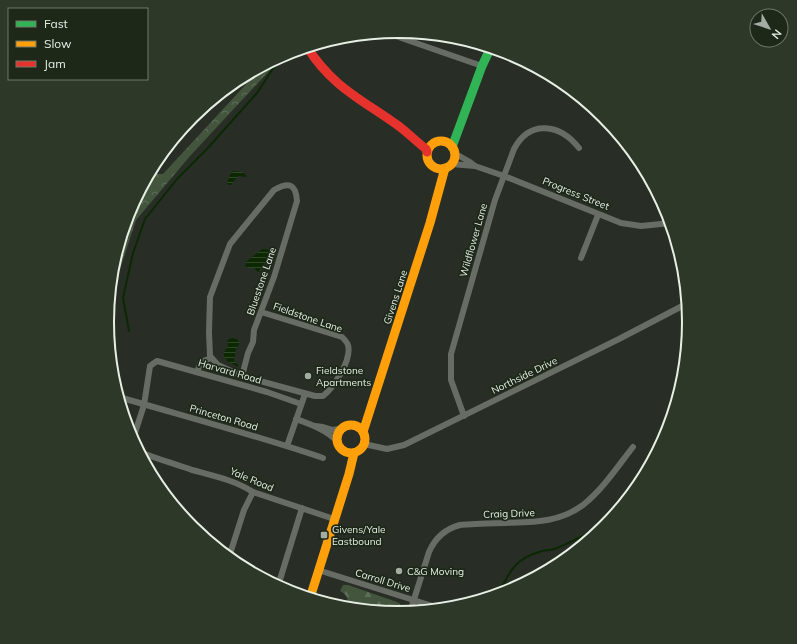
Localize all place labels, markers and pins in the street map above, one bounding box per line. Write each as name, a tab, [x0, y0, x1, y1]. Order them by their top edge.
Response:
place label: Fieldstone Apartments	[316, 364, 371, 389]
marker: Fieldstone Apartments	[303, 371, 313, 381]
place label: Givens/Yale Eastbound	[332, 523, 386, 548]
marker: Givens/Yale Eastbound	[319, 530, 329, 540]
place label: C&G Moving	[407, 565, 464, 578]
marker: C&G Moving	[394, 566, 404, 576]

